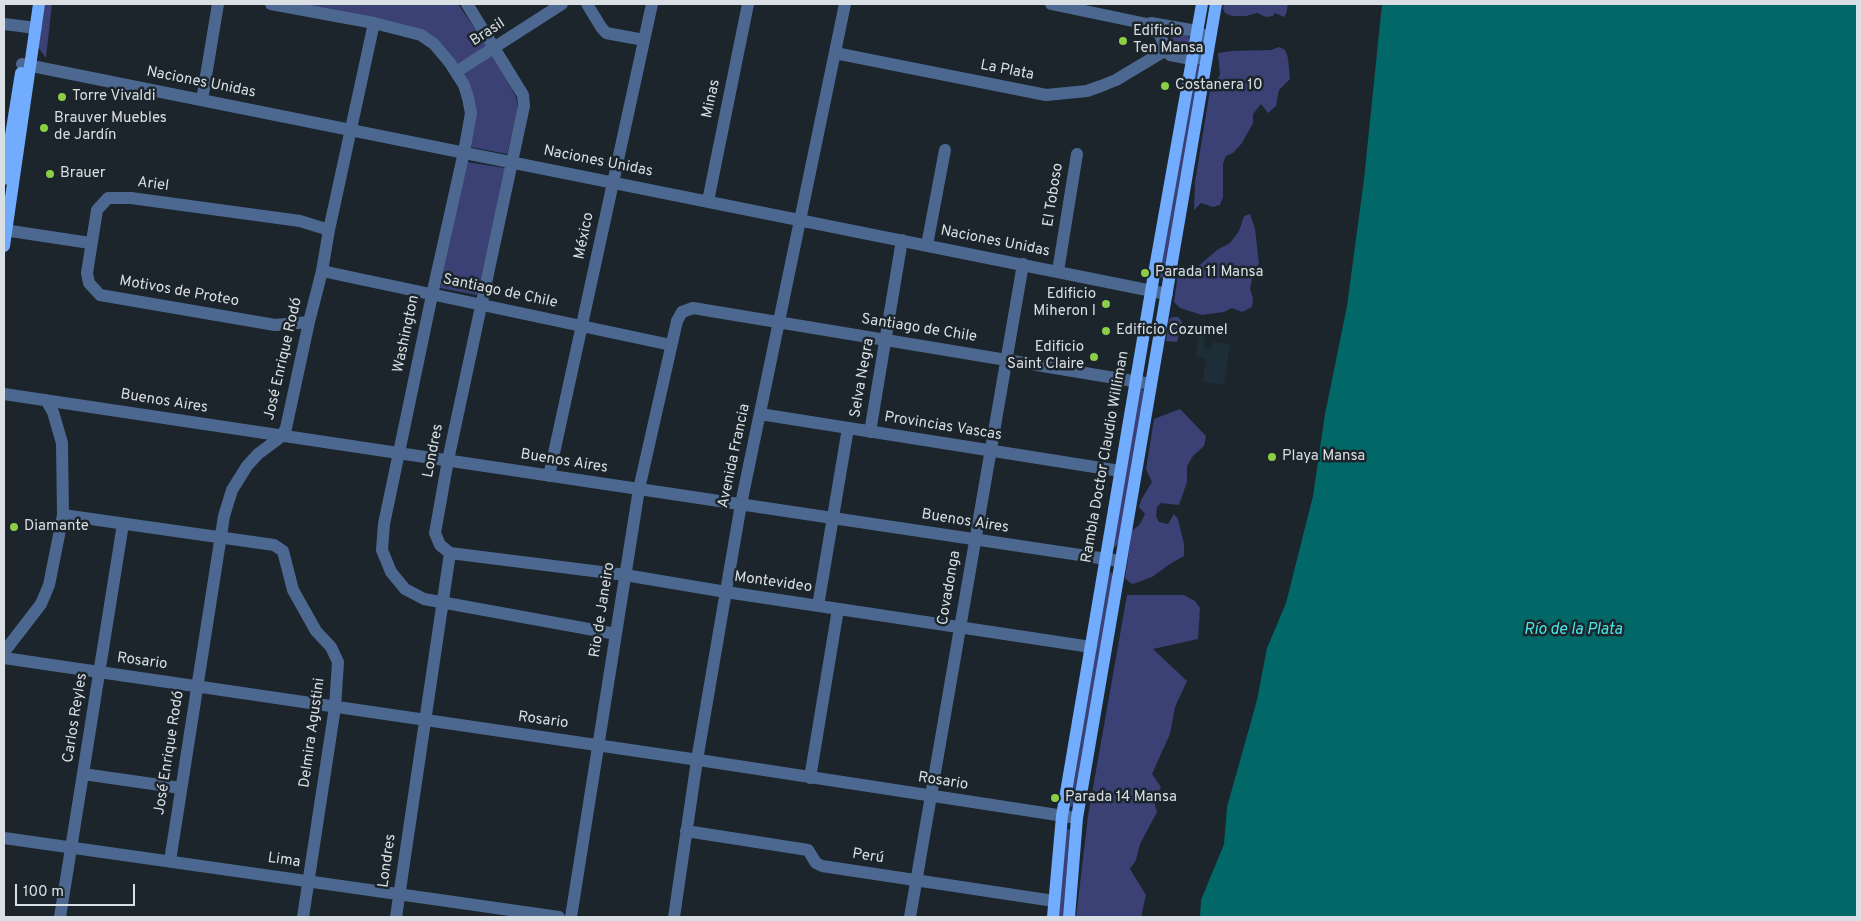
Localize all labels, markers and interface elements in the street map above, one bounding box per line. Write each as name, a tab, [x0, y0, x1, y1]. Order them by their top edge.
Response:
street label: Brasil	[467, 15, 509, 51]
place label: Edificio Ten Mansa	[1133, 23, 1203, 58]
marker: Edificio Ten Mansa	[1117, 35, 1129, 47]
street label: La Plata	[979, 57, 1035, 85]
street label: Naciones Unidas	[145, 64, 257, 102]
place label: Costanera 10	[1175, 77, 1263, 95]
street label: Minas	[699, 78, 725, 120]
marker: Costanera 10	[1159, 80, 1171, 92]
place label: Torre Vivaldi	[72, 88, 156, 106]
marker: Torre Vivaldi	[56, 91, 68, 103]
place label: Brauver Muebles de Jardín	[54, 110, 167, 145]
marker: Brauver Muebles de Jardín	[38, 122, 50, 134]
street label: Naciones Unidas	[542, 143, 654, 181]
street label: El Toboso	[1040, 162, 1068, 228]
place label: Brauer	[60, 165, 106, 183]
marker: Brauer	[44, 168, 56, 180]
street label: Ariel	[136, 174, 170, 196]
street label: México	[571, 211, 599, 261]
street label: Naciones Unidas	[939, 223, 1051, 261]
place label: Parada 11 Mansa	[1155, 264, 1263, 282]
marker: Parada 11 Mansa	[1139, 267, 1151, 279]
street label: Santiago de Chile	[441, 271, 559, 313]
street label: Motivos de Proteo	[118, 273, 240, 311]
place label: Edificio Miheron I	[1033, 286, 1096, 321]
street label: Washington	[390, 294, 424, 374]
street label: José Enrique Rodó	[261, 296, 307, 422]
marker: Edificio Miheron I	[1100, 298, 1112, 310]
street label: Santiago de Chile	[860, 311, 978, 347]
place label: Edificio Cozumel	[1116, 322, 1228, 340]
marker: Edificio Cozumel	[1100, 325, 1112, 337]
street label: Selva Negra	[847, 337, 879, 419]
place label: Edificio Saint Claire	[1007, 339, 1084, 374]
street label: Rambla Doctor Claudio Williman	[1078, 350, 1134, 564]
marker: Edificio Saint Claire	[1088, 351, 1100, 363]
street label: Buenos Aires	[119, 386, 209, 418]
street label: Avenida Francia	[715, 402, 755, 510]
street label: Provincias Vascas	[883, 409, 1003, 445]
street label: Londres	[420, 423, 448, 479]
street label: Buenos Aires	[519, 446, 609, 478]
place label: Playa Mansa	[1282, 448, 1365, 466]
marker: Playa Mansa	[1266, 451, 1278, 463]
street label: Buenos Aires	[920, 506, 1010, 538]
place label: Diamante	[24, 518, 89, 536]
marker: Diamante	[8, 521, 20, 533]
street label: Covadonga	[935, 549, 965, 627]
street label: Rio de Janeiro	[587, 561, 619, 659]
street label: Montevideo	[733, 569, 813, 597]
water label: Río de la Plata	[1524, 621, 1622, 641]
street label: Rosario	[116, 650, 168, 674]
street label: Carlos Reyles	[60, 672, 92, 764]
street label: Delmira Agustini	[296, 677, 330, 789]
street label: José Enrique Rodó	[151, 690, 189, 816]
street label: Rosario	[517, 709, 569, 733]
street label: Rosario	[917, 769, 969, 795]
place label: Parada 14 Mansa	[1065, 789, 1177, 807]
marker: Parada 14 Mansa	[1049, 792, 1061, 804]
street label: Londres	[375, 833, 401, 889]
street label: Perú	[851, 846, 885, 868]
street label: Lima	[266, 850, 302, 872]
scale bar	[18, 874, 138, 906]
text: 100 m	[23, 883, 64, 902]

